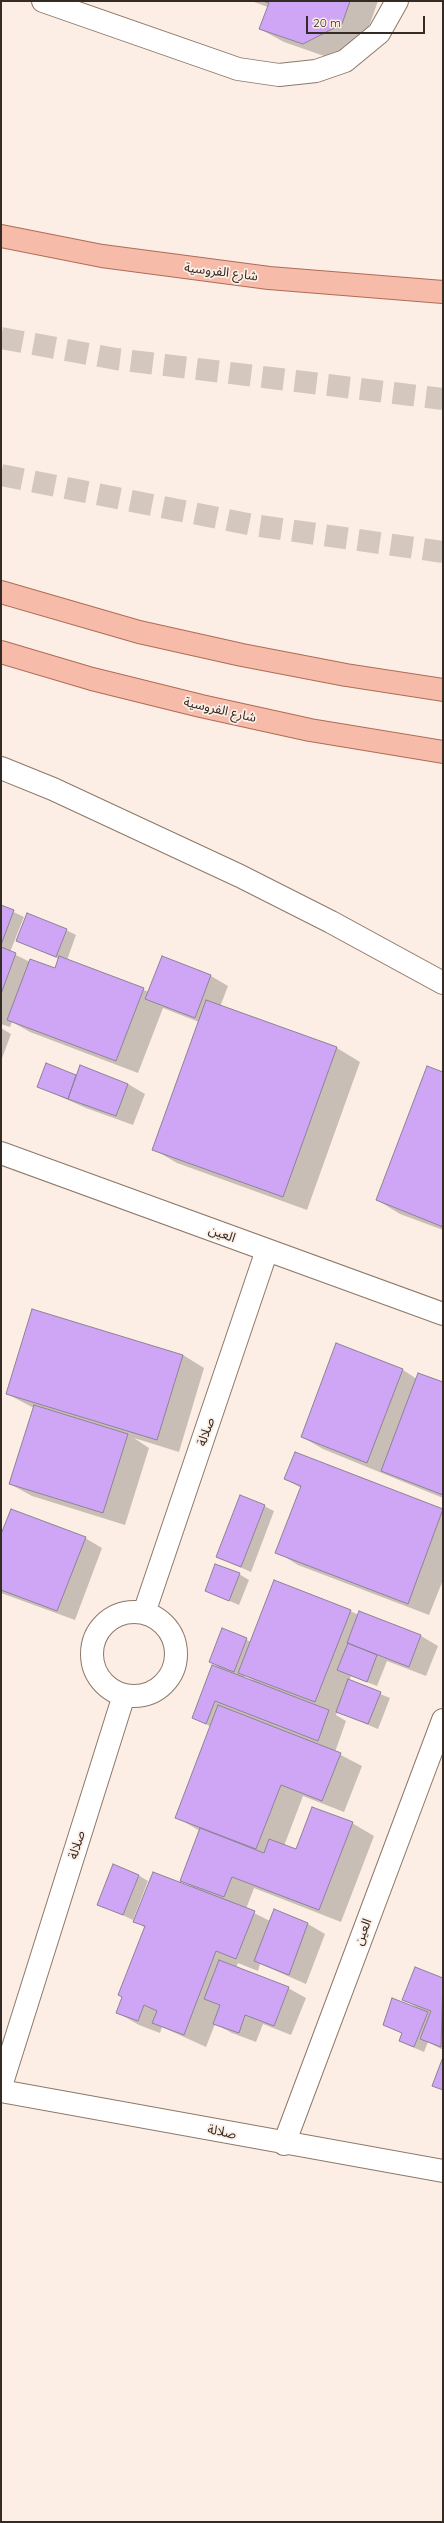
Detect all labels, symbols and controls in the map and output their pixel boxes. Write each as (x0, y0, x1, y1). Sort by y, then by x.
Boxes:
scale bar (308, 8, 427, 34)
text: 20 m (313, 15, 341, 30)
street label: شارع الفروسية (183, 260, 259, 284)
street label: شارع الفروسية (182, 694, 258, 726)
street label: العين (206, 1222, 238, 1246)
street label: صلالة (194, 1416, 218, 1448)
street label: صلالة (65, 1829, 89, 1861)
street label: العين (351, 1916, 375, 1948)
street label: صلالة (206, 2122, 238, 2142)

